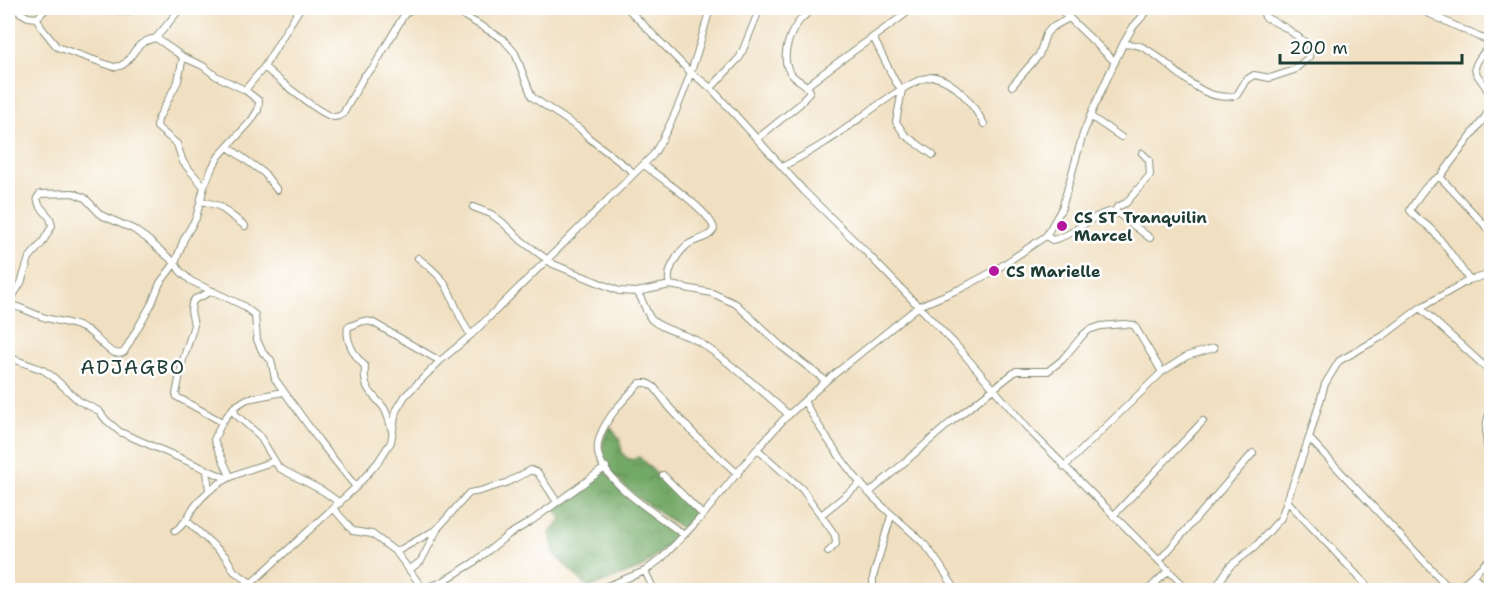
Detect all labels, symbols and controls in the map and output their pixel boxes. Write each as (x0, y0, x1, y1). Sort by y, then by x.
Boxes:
scale bar (1280, 27, 1462, 65)
text: 200 m (1289, 36, 1348, 60)
place label: CS ST Tranquilin Marcel (1074, 207, 1207, 246)
marker: CS ST Tranquilin Marcel (1055, 219, 1069, 233)
place label: CS Marielle (1006, 261, 1101, 282)
marker: CS Marielle (987, 264, 1001, 278)
district label: ADJAGBO (80, 354, 186, 380)

